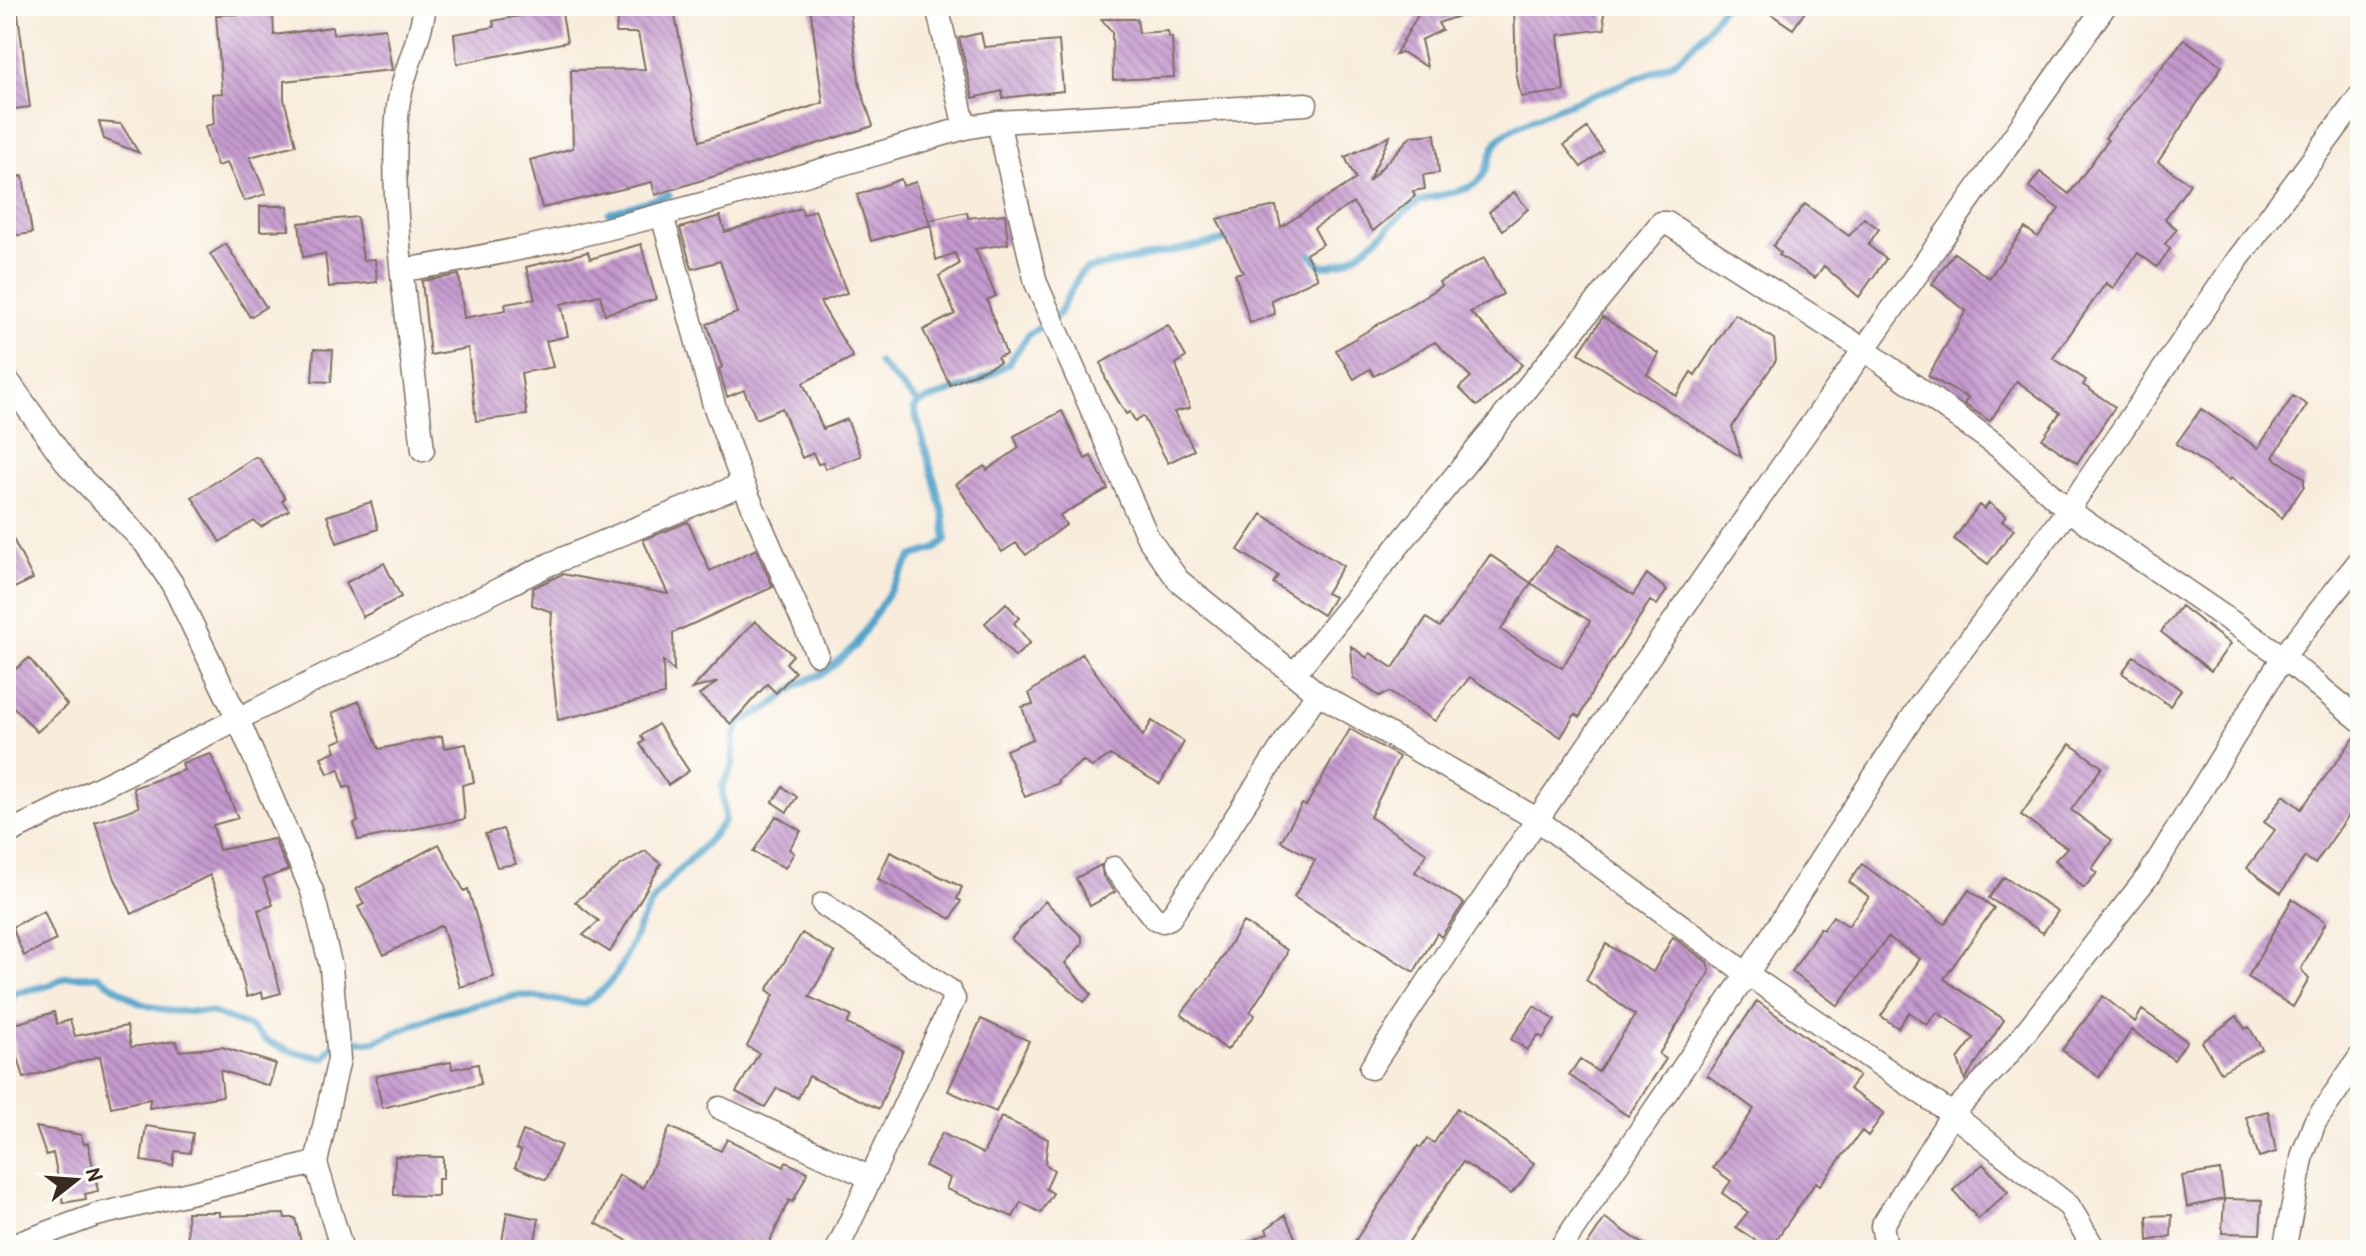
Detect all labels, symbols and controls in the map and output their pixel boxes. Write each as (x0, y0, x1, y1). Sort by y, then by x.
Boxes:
north arrow (36, 1140, 116, 1220)
text: N (79, 1164, 111, 1184)

